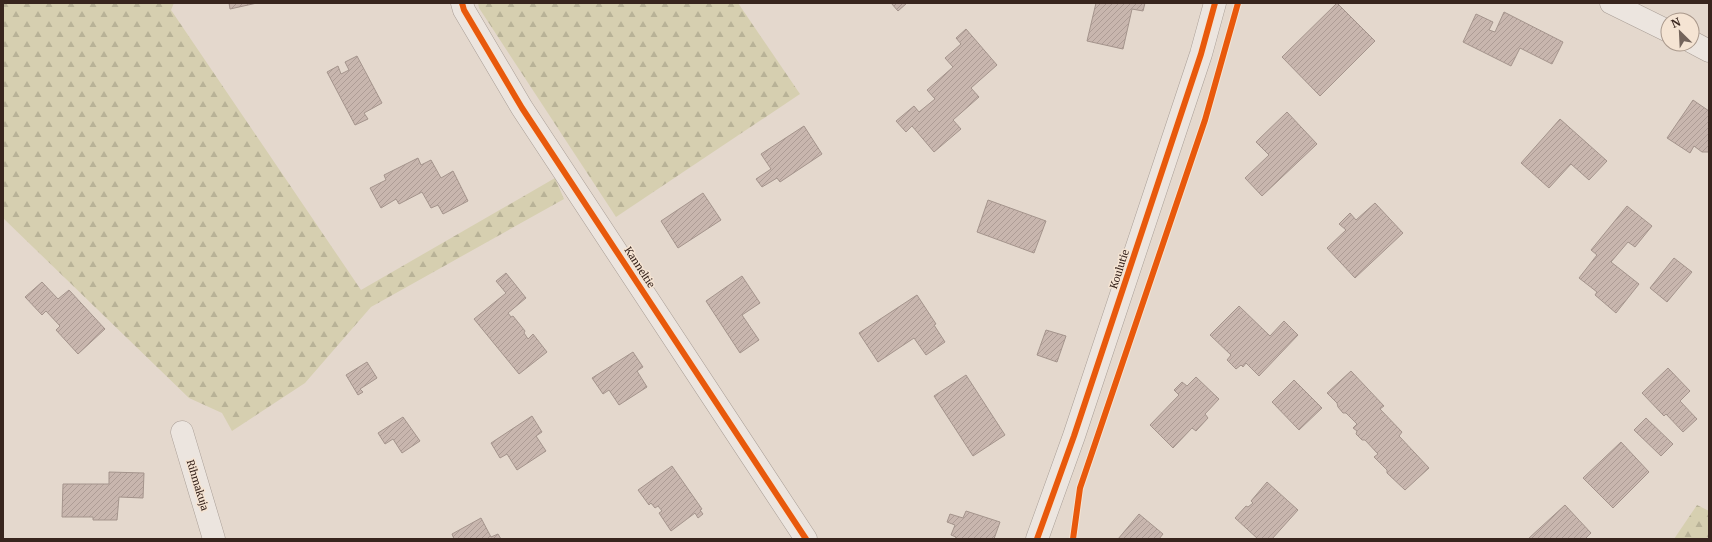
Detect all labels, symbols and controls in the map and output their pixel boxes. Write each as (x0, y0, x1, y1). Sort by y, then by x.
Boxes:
north arrow (1660, 12, 1700, 52)
text: N (1669, 15, 1683, 31)
street label: Kanneltie (622, 244, 658, 290)
street label: Koulutie (1107, 248, 1132, 290)
street label: Rihmakuja (184, 458, 212, 513)

